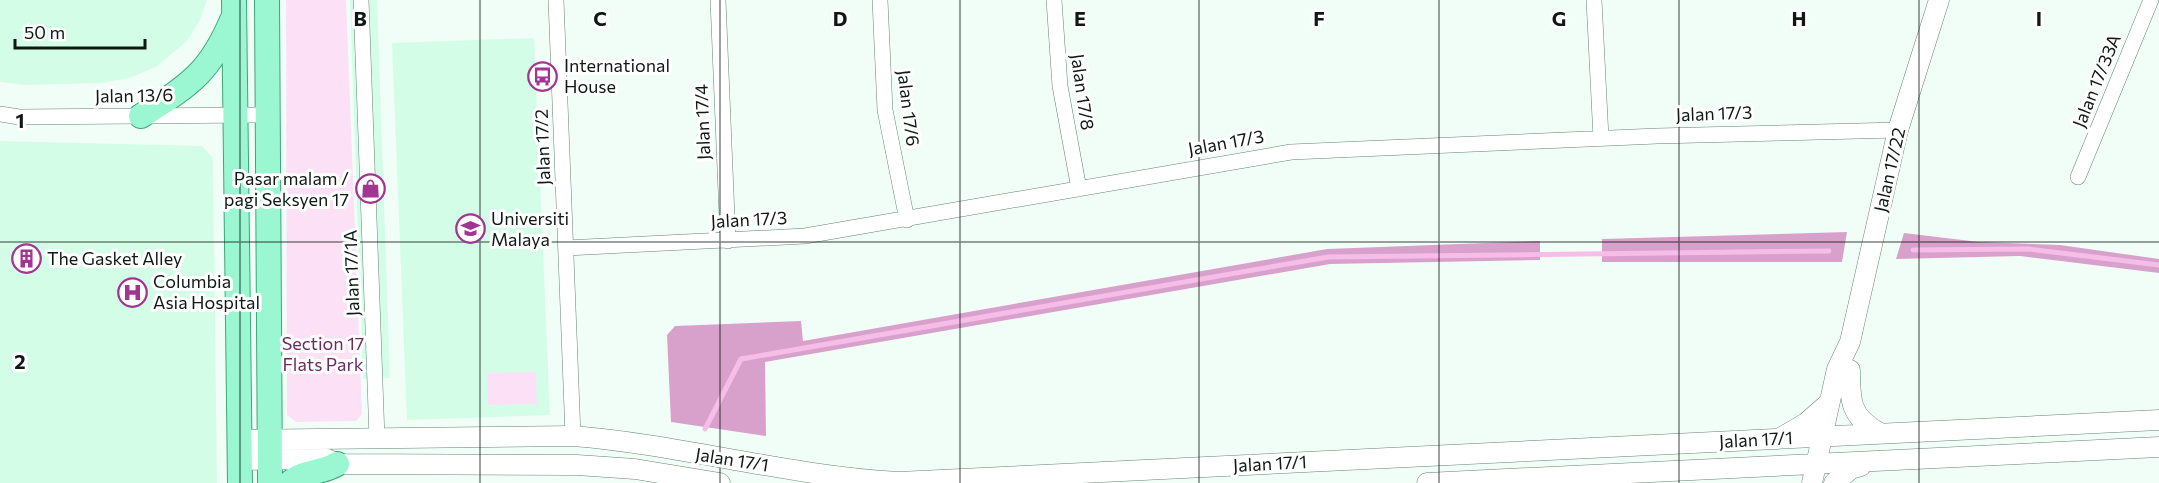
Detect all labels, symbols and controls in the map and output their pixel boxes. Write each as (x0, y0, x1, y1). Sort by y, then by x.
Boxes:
text: B (353, 6, 367, 30)
text: C (593, 6, 607, 30)
text: D (833, 6, 847, 30)
text: E (1074, 6, 1086, 30)
text: F (1313, 6, 1325, 30)
text: G (1552, 6, 1566, 30)
text: H (1792, 6, 1807, 30)
text: I (2036, 6, 2042, 30)
scale bar (15, 12, 146, 50)
text: 50 m (24, 21, 65, 43)
street label: Jalan 17/33A (2067, 31, 2125, 131)
street label: Jalan 17/8 (1067, 52, 1099, 131)
place label: International House (564, 54, 670, 97)
bus stop icon: International House (527, 60, 559, 92)
street label: Jalan 17/6 (893, 68, 925, 147)
street label: Jalan 13/6 (95, 83, 173, 107)
street label: Jalan 17/4 (690, 84, 714, 160)
street label: Jalan 17/3 (1675, 101, 1753, 125)
text: 1 (15, 108, 25, 132)
street label: Jalan 17/2 (530, 109, 554, 186)
street label: Jalan 17/3 (1186, 125, 1265, 159)
street label: Jalan 17/22 (1869, 125, 1909, 214)
place label: Pasar malam / pagi Seksyen 17 (224, 167, 349, 210)
shop icon: Pasar malam / pagi Seksyen 17 (354, 173, 386, 205)
street label: Jalan 17/3 (710, 206, 788, 232)
place label: Universiti Malaya (491, 207, 569, 250)
school or university icon: Universiti Malaya (454, 213, 486, 245)
street label: Jalan 17/1A (338, 229, 364, 317)
building icon: The Gasket Alley (10, 243, 42, 275)
place label: The Gasket Alley (47, 247, 182, 269)
place label: Columbia Asia Hospital (153, 270, 260, 313)
hospital icon: Columbia Asia Hospital (116, 276, 148, 308)
park label: Section 17 Flats Park (282, 332, 364, 375)
text: 2 (14, 349, 26, 373)
street label: Jalan 17/1 (1718, 426, 1793, 452)
street label: Jalan 17/1 (694, 442, 770, 476)
street label: Jalan 17/1 (1232, 450, 1307, 476)

